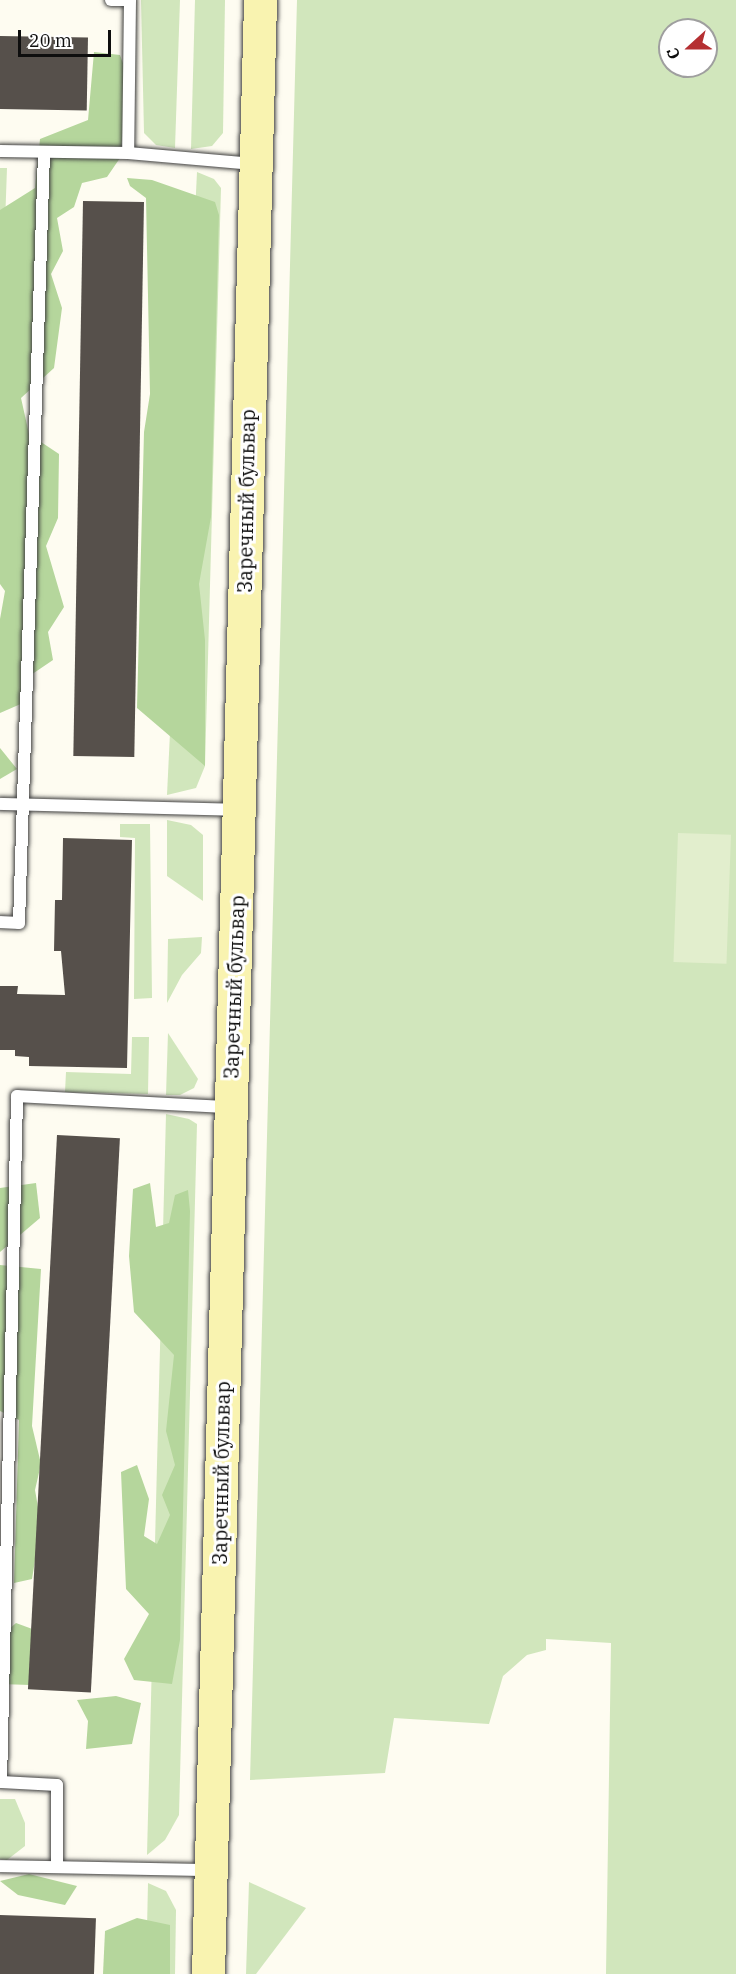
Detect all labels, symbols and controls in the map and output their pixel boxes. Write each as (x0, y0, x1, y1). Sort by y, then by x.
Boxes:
scale bar (21, 18, 114, 56)
north arrow (658, 18, 718, 78)
text: 20 m (29, 29, 72, 52)
text: С (662, 45, 684, 62)
street label: Заречный бульвар (232, 409, 260, 593)
street label: Заречный бульвар (219, 895, 249, 1079)
street label: Заречный бульвар (207, 1381, 235, 1565)

